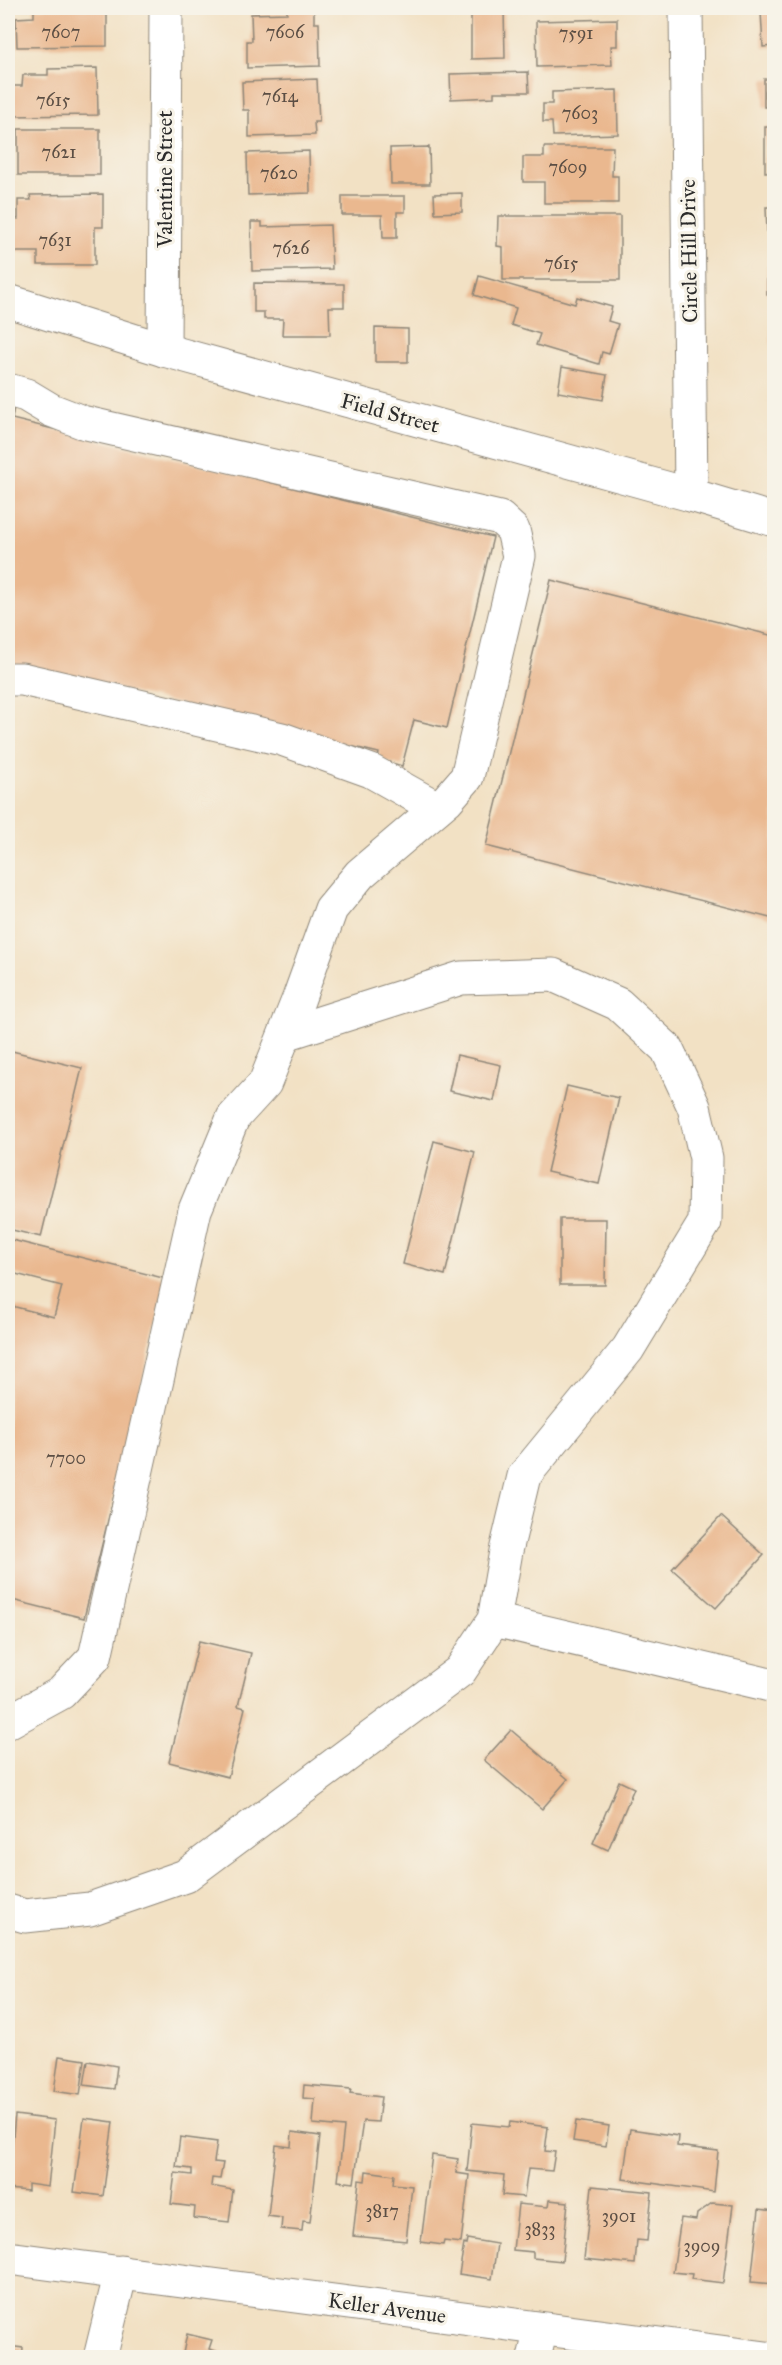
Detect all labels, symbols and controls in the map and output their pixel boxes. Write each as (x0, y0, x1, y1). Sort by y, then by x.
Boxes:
house number: 7607 (42, 21, 80, 43)
house number: 7606 (266, 21, 305, 43)
house number: 7591 (559, 22, 593, 44)
house number: 7614 (262, 85, 299, 107)
house number: 7615 (36, 89, 71, 111)
house number: 7603 (562, 102, 598, 124)
street label: Valentine Street (152, 110, 178, 249)
house number: 7621 (42, 141, 76, 163)
house number: 7609 (549, 156, 587, 178)
house number: 7620 (260, 162, 298, 184)
street label: Circle Hill Drive (675, 179, 703, 323)
house number: 7631 (38, 229, 72, 251)
house number: 7626 (273, 237, 310, 259)
house number: 7615 (544, 252, 579, 274)
street label: Field Street (338, 387, 443, 439)
house number: 7700 (46, 1447, 86, 1469)
house number: 3817 (365, 2200, 399, 2222)
house number: 3901 (602, 2205, 636, 2227)
house number: 3833 (524, 2218, 556, 2240)
house number: 3909 (683, 2235, 721, 2257)
street label: Keller Avenue (326, 2287, 448, 2329)

